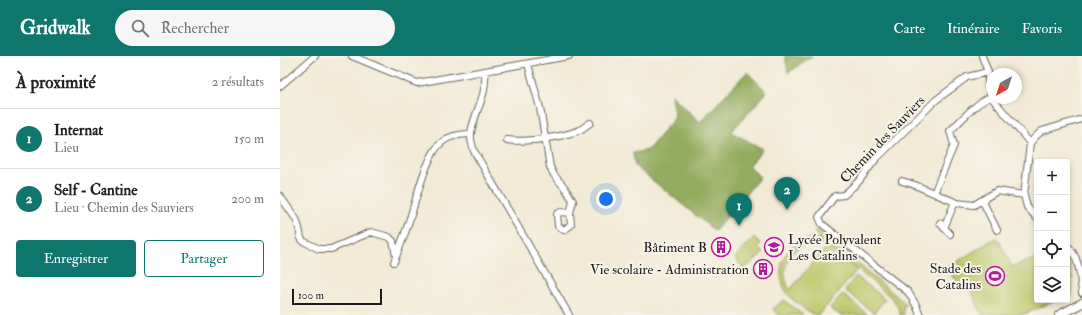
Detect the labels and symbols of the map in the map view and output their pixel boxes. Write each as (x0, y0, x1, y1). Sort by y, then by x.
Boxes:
north arrow (986, 68, 1022, 104)
street label: Chemin des Sauviers (836, 92, 929, 187)
pin: 2 (774, 177, 800, 210)
your location (596, 189, 616, 209)
pin: 1 (726, 193, 752, 226)
place label: Lycée Polyvalent Les Catalins (788, 231, 882, 264)
building icon: Bâtiment B (710, 236, 732, 258)
school or university icon: Lycée Polyvalent Les Catalins (763, 236, 785, 258)
place label: Bâtiment B (643, 239, 707, 256)
building icon: Vie scolaire - Administration (752, 258, 774, 280)
place label: Stade des Catalins (930, 260, 981, 293)
place label: Vie scolaire - Administration (590, 261, 749, 278)
sports icon: Stade des Catalins (984, 265, 1006, 287)
scale bar (292, 287, 382, 306)

